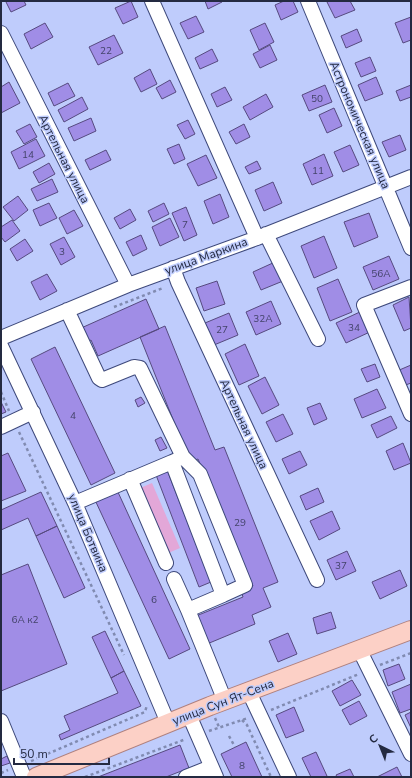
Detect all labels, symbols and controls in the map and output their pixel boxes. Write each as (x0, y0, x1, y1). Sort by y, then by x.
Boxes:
house number: 22 (100, 44, 112, 58)
street label: Астрономическая улица (326, 59, 394, 191)
house number: 50 (311, 92, 323, 106)
street label: Артельная улица (35, 112, 93, 206)
house number: 14 (22, 148, 34, 162)
house number: 11 (312, 164, 324, 178)
house number: 7 (182, 218, 188, 232)
street label: улица Маркина (162, 234, 250, 278)
house number: 3 (59, 245, 65, 259)
house number: 56А (371, 267, 391, 281)
house number: 32А (253, 312, 273, 326)
house number: 34 (348, 321, 360, 335)
house number: 27 (216, 323, 228, 337)
street label: Артельная улица (216, 376, 272, 472)
house number: 4 (70, 409, 76, 423)
street label: улица Ботвина (64, 491, 112, 575)
house number: 29 (234, 516, 246, 530)
house number: 37 (335, 559, 347, 573)
house number: 6 (151, 593, 157, 607)
house number: 6А к2 (11, 613, 39, 627)
street label: улица Сун Ят-Сена (170, 675, 276, 729)
north arrow (360, 726, 400, 766)
text: С (366, 731, 382, 747)
scale bar (14, 740, 109, 766)
text: 50 m (20, 746, 48, 762)
house number: 8 (239, 759, 245, 773)

